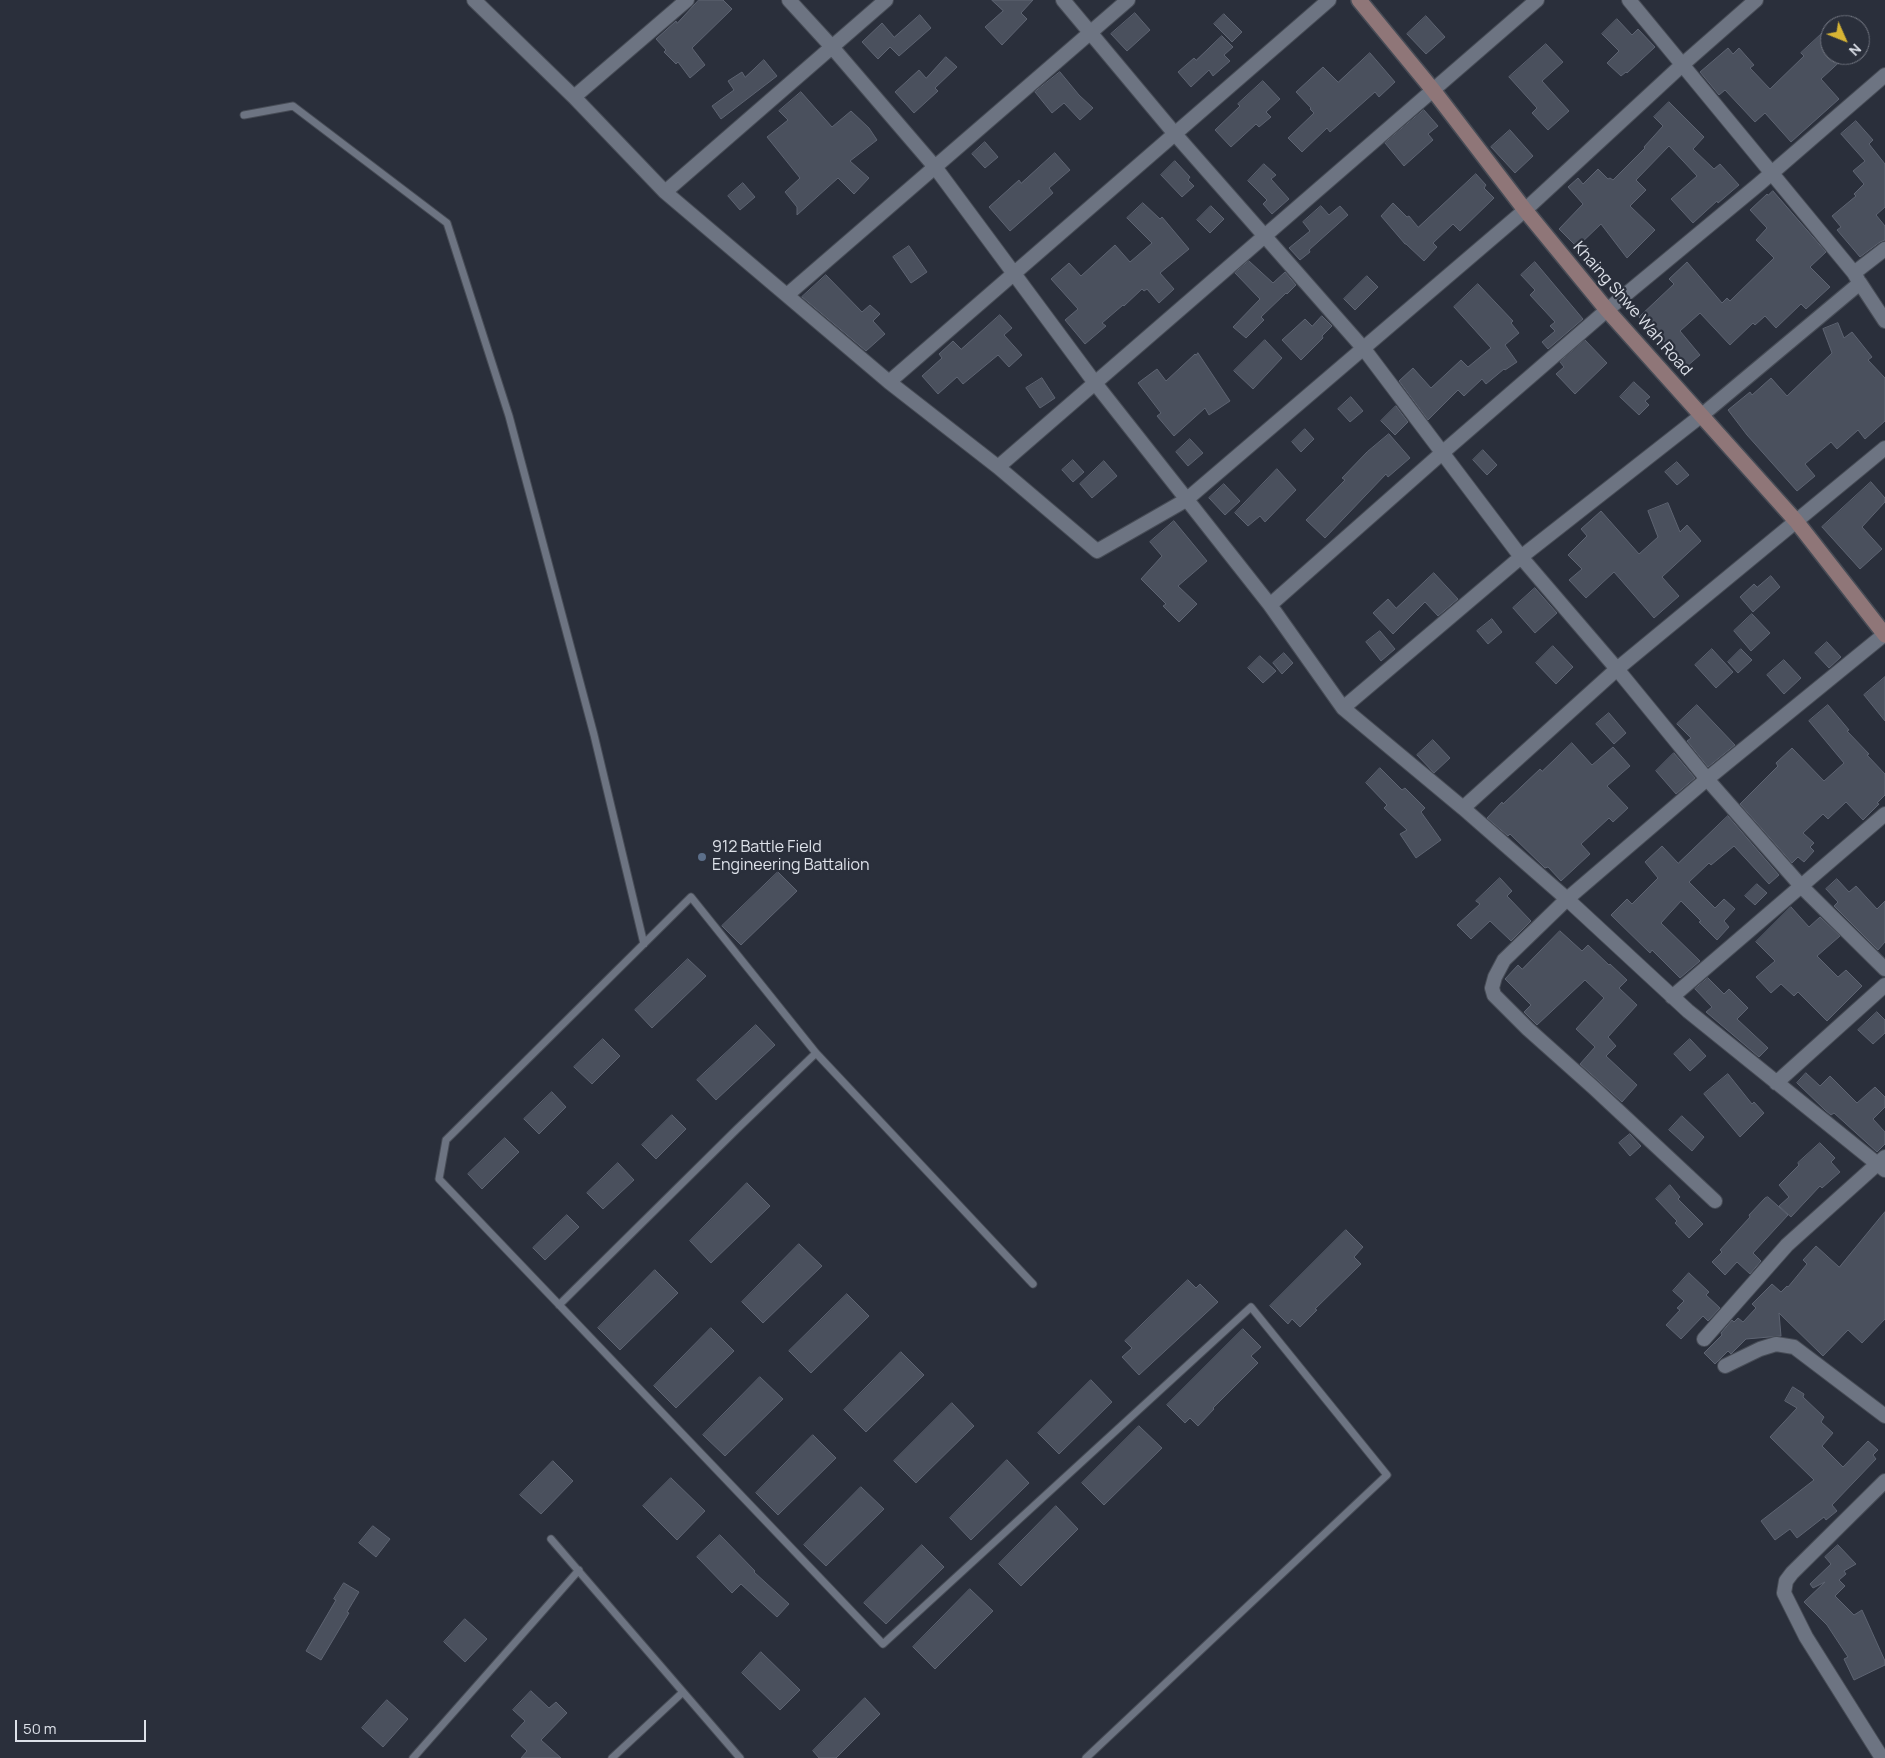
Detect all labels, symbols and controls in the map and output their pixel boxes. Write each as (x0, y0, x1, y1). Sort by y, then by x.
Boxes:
north arrow (1820, 15, 1870, 65)
text: N (1845, 40, 1866, 60)
street label: Khaing Shwe Wah Road (1569, 238, 1695, 380)
place label: 912 Battle Field Engineering Battalion (712, 838, 870, 876)
marker: 912 Battle Field Engineering Battalion (696, 851, 708, 863)
scale bar (18, 1710, 149, 1742)
text: 50 m (23, 1718, 57, 1739)

